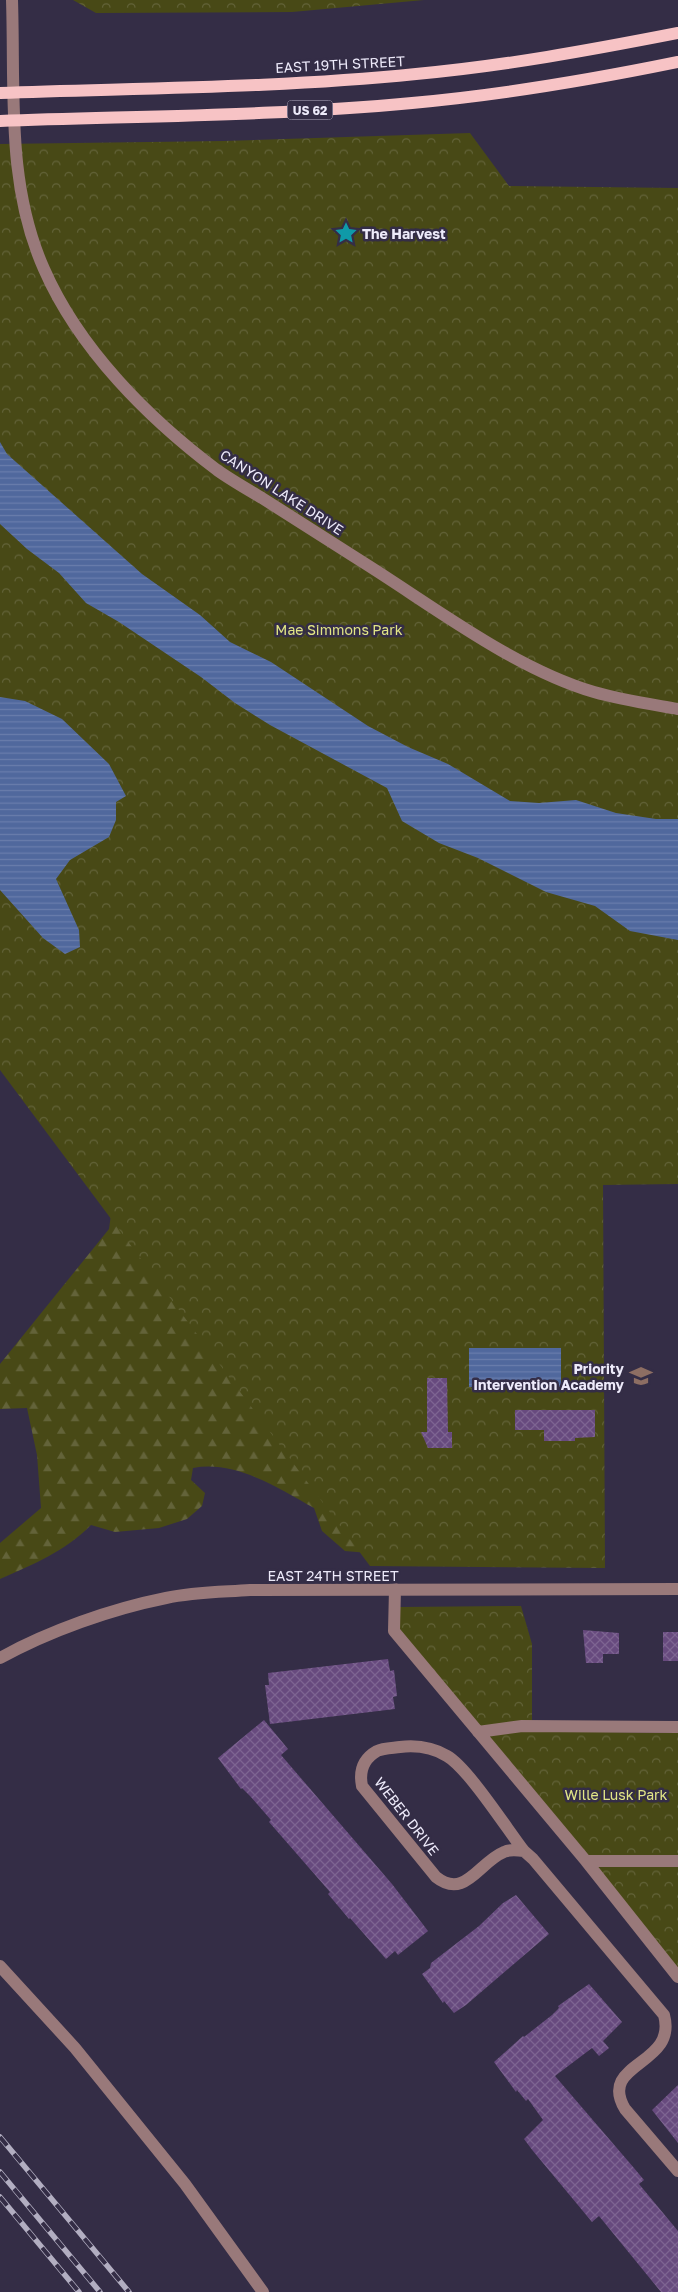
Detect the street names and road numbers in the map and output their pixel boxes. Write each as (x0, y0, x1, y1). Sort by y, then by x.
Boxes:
street label: EAST 19TH STREET (275, 52, 406, 76)
road number: US 62 (288, 100, 332, 120)
street label: CANYON LAKE DRIVE (217, 446, 347, 538)
street label: EAST 24TH STREET (267, 1567, 399, 1584)
street label: WEBER DRIVE (371, 1774, 443, 1858)

